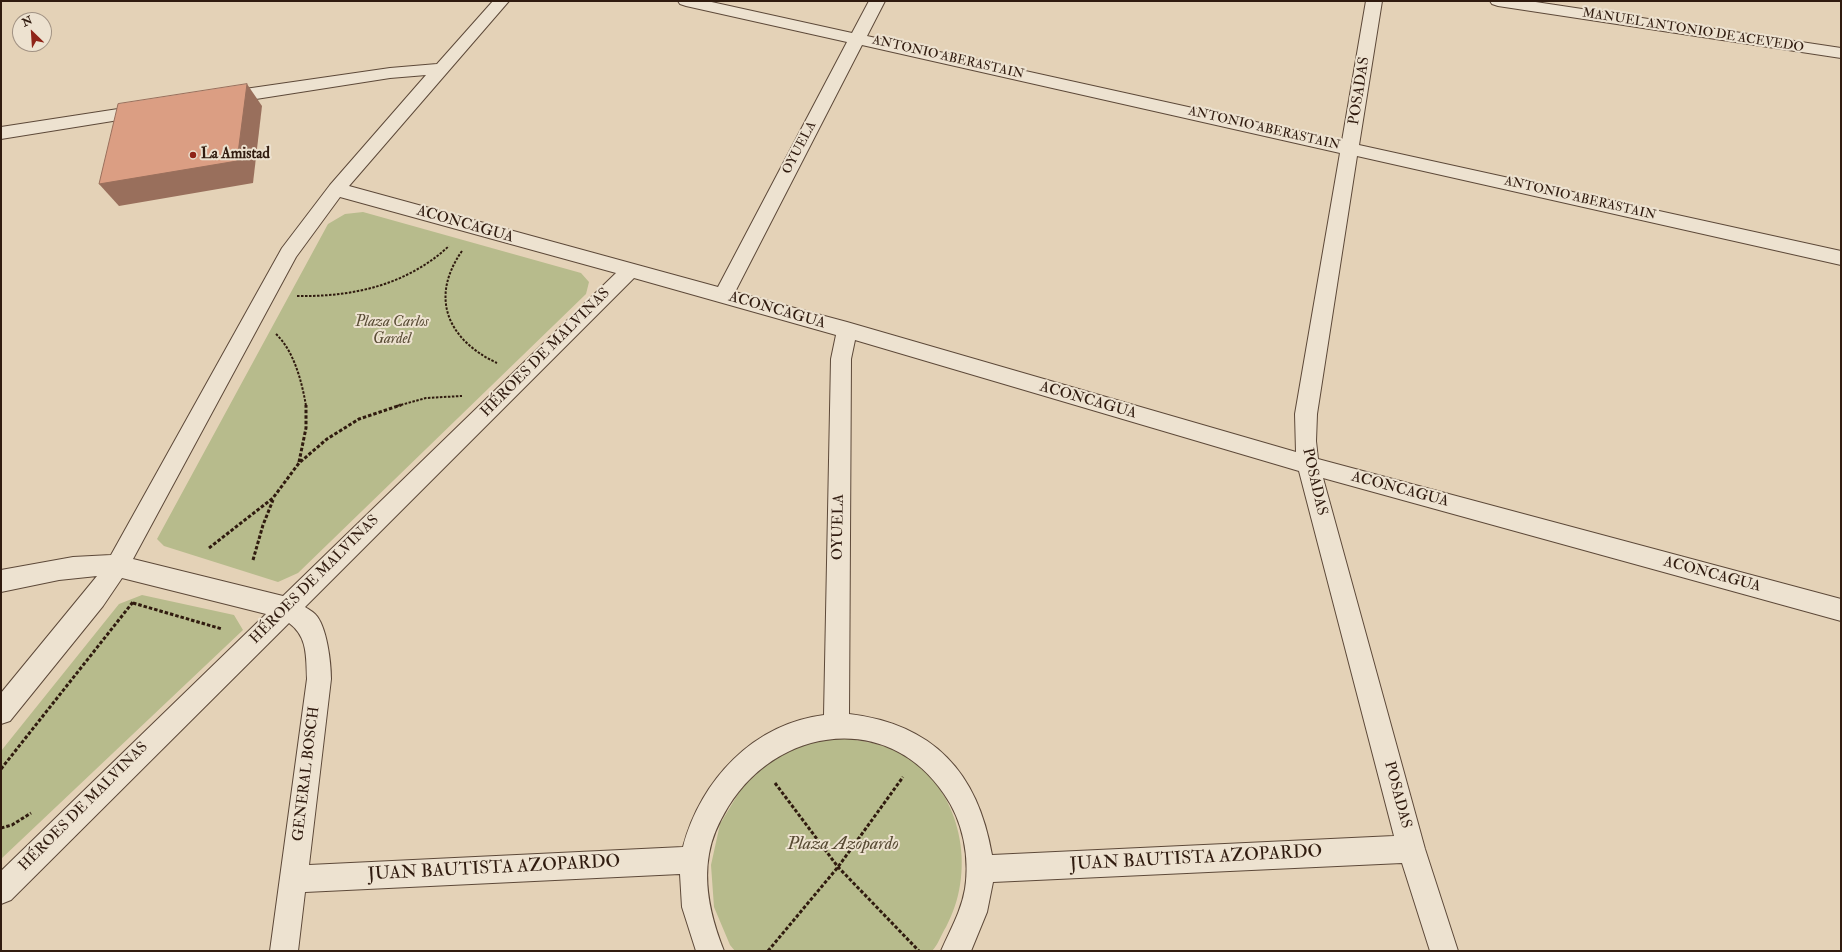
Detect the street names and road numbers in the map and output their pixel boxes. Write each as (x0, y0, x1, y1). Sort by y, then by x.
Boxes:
street label: MANUEL ANTONIO DE ACEVEDO (1581, 6, 1805, 56)
street label: ANTONIO ABERASTAIN (871, 33, 1025, 83)
street label: POSADAS (1346, 56, 1374, 126)
street label: ANTONIO ABERASTAIN (1187, 104, 1341, 154)
street label: OYUELA (780, 119, 820, 177)
street label: ANTONIO ABERASTAIN (1503, 174, 1657, 224)
street label: ACONCAGUA (414, 203, 516, 247)
street label: HÉROES DE MALVINAS (478, 285, 614, 421)
street label: ACONCAGUA (726, 289, 828, 333)
street label: ACONCAGUA (1037, 379, 1139, 423)
street label: POSADAS (1298, 446, 1330, 518)
street label: ACONCAGUA (1349, 468, 1451, 512)
street label: OYUELA (829, 494, 849, 560)
street label: HÉROES DE MALVINAS (247, 512, 383, 648)
street label: ACONCAGUA (1661, 553, 1763, 597)
street label: GENERAL BOSCH (290, 706, 324, 842)
street label: HÉROES DE MALVINAS (16, 739, 152, 875)
street label: POSADAS (1379, 759, 1415, 831)
street label: JUAN BAUTISTA AZOPARDO (1069, 842, 1323, 876)
street label: JUAN BAUTISTA AZOPARDO (367, 852, 621, 886)

